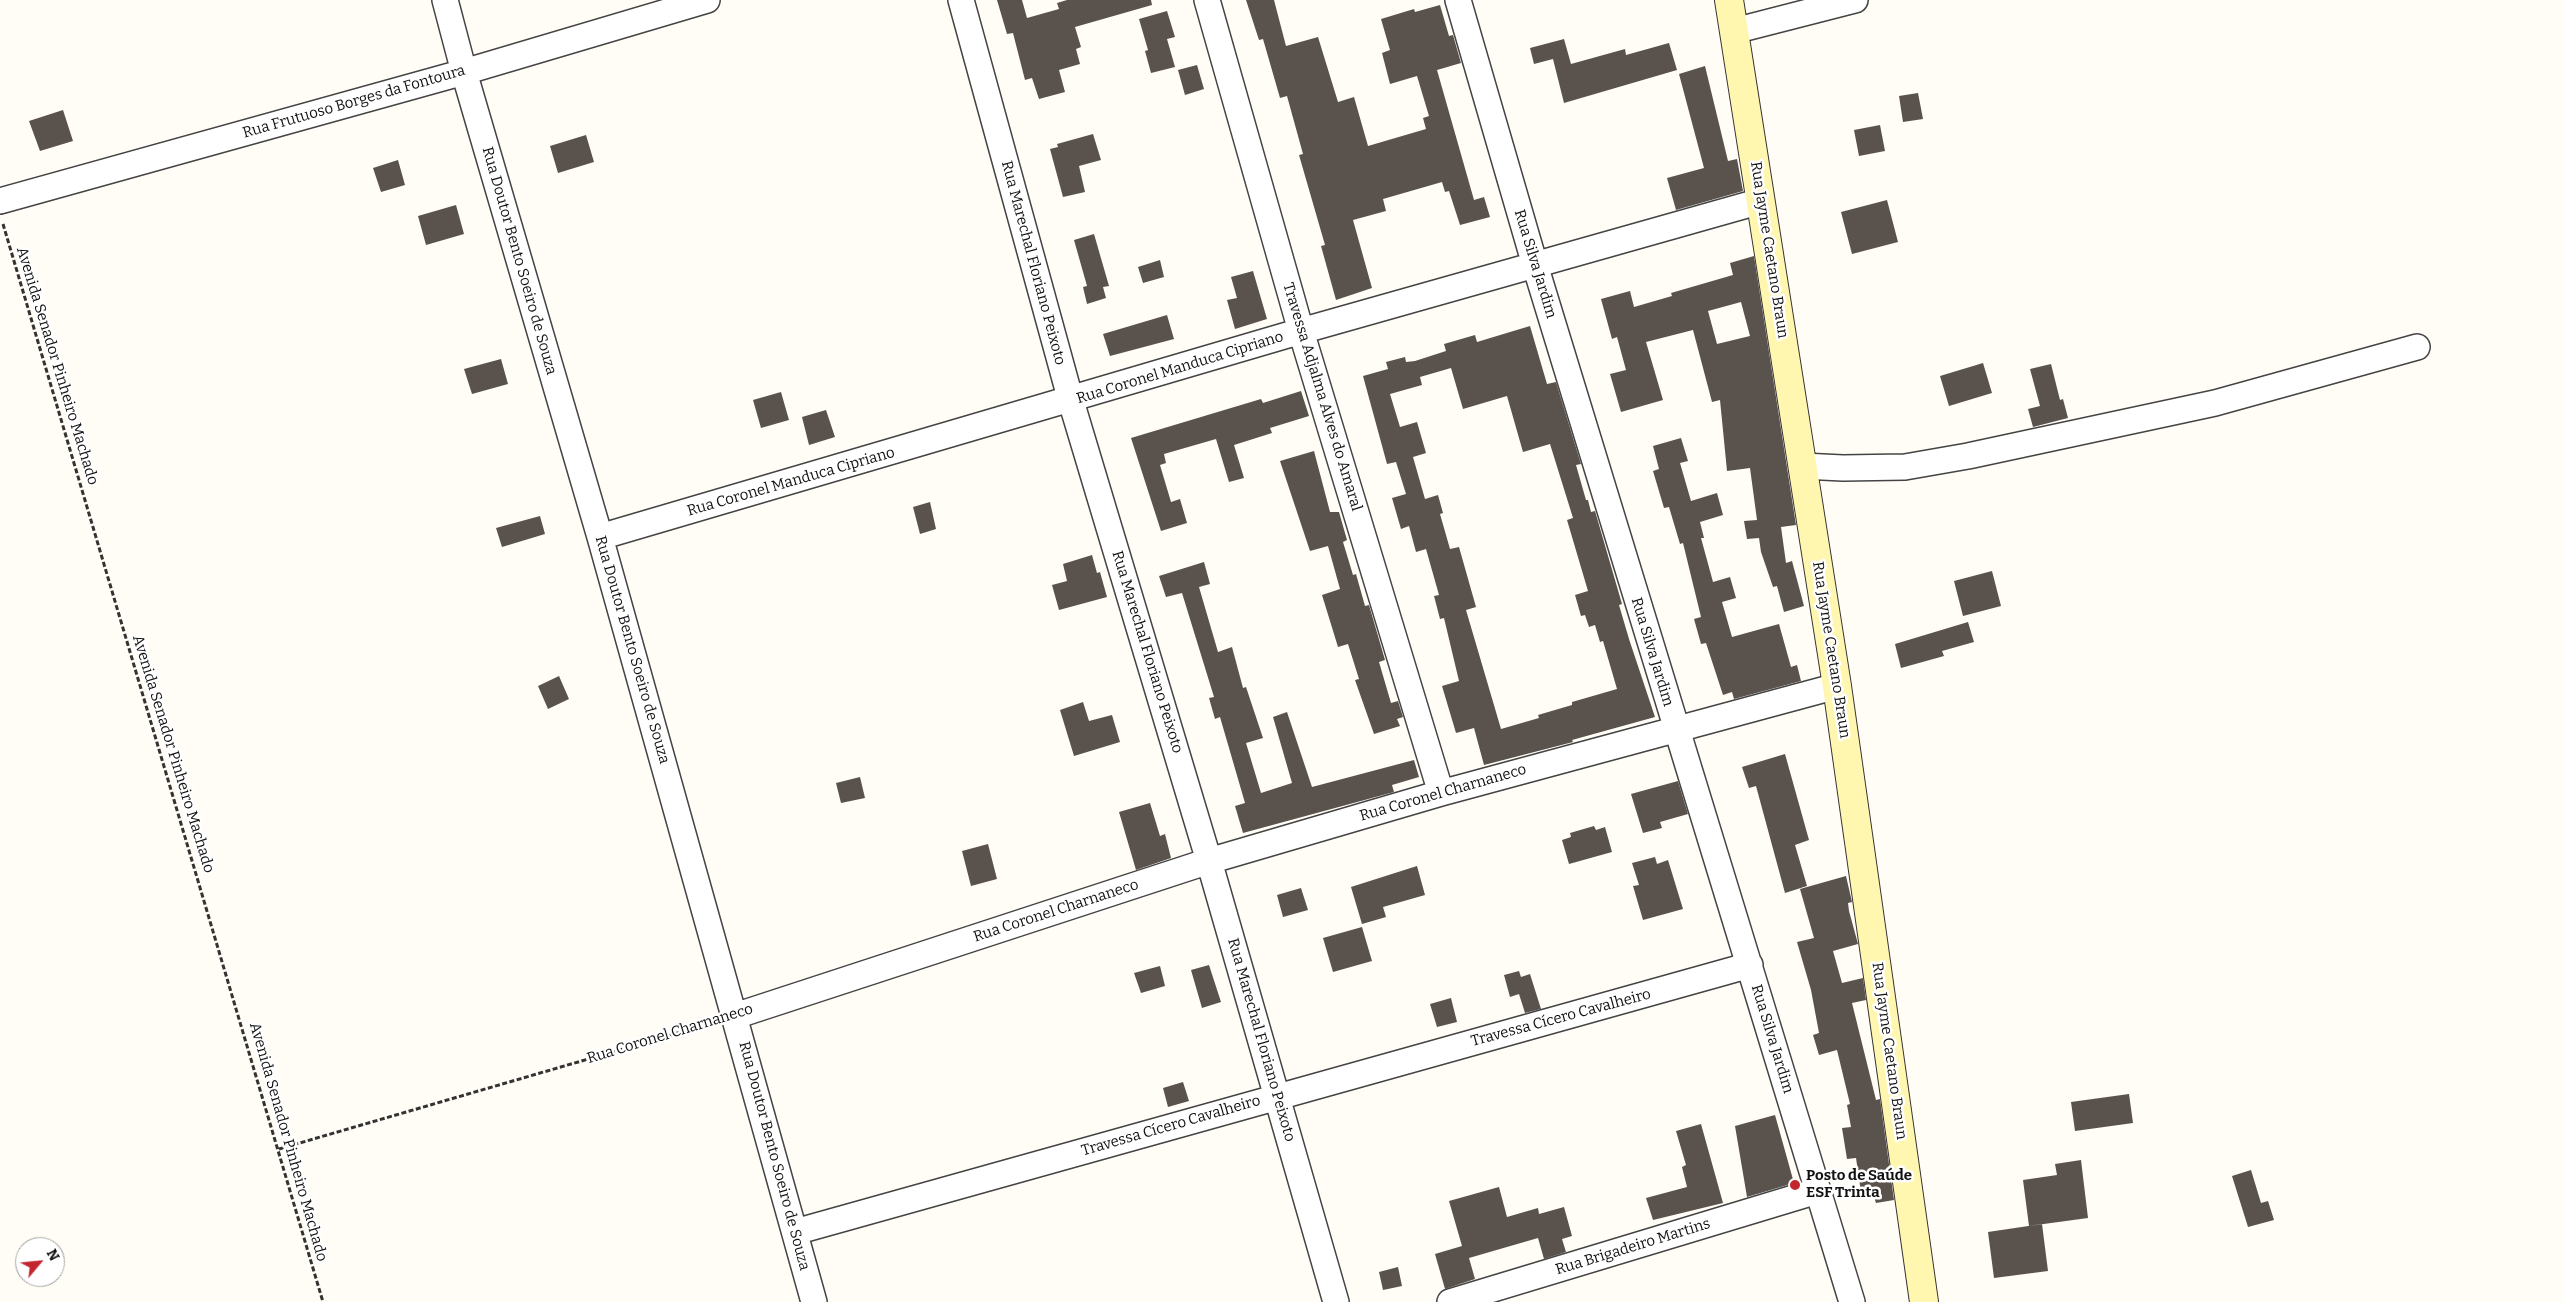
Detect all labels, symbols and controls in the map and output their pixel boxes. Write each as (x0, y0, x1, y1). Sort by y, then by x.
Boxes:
street label: Rua Frutuoso Borges da Fontoura (241, 62, 467, 142)
street label: Rua Doutor Bento Soeiro de Souza (478, 145, 560, 377)
street label: Rua Marechal Floriano Peixoto (997, 159, 1069, 367)
street label: Rua Jayme Caetano Braun (1746, 160, 1792, 340)
street label: Rua Silva Jardim (1510, 207, 1560, 321)
street label: Avenida Senador Pinheiro Machado (12, 245, 102, 487)
street label: Travessa Adjalma Alves do Amaral (1279, 281, 1365, 513)
street label: Rua Coronel Manduca Cipriano (1074, 328, 1286, 408)
street label: Rua Coronel Manduca Cipriano (685, 444, 897, 520)
street label: Rua Doutor Bento Soeiro de Souza (591, 534, 673, 766)
street label: Rua Marechal Floriano Peixoto (1108, 549, 1186, 755)
street label: Rua Jayme Caetano Braun (1808, 560, 1854, 740)
street label: Rua Silva Jardim (1627, 595, 1677, 709)
street label: Avenida Senador Pinheiro Machado (128, 633, 218, 875)
street label: Rua Coronel Charnaneco (1358, 761, 1528, 825)
street label: Rua Coronel Charnaneco (971, 876, 1141, 946)
street label: Rua Marechal Floriano Peixoto (1223, 936, 1299, 1144)
street label: Rua Jayme Caetano Braun (1868, 961, 1910, 1141)
street label: Rua Silva Jardim (1747, 982, 1797, 1096)
street label: Travessa Cícero Cavalheiro (1469, 985, 1653, 1051)
street label: Rua Coronel Charnaneco (585, 1000, 755, 1068)
street label: Avenida Senador Pinheiro Machado (245, 1020, 331, 1264)
street label: Rua Doutor Bento Soeiro de Souza (735, 1040, 813, 1272)
street label: Travessa Cícero Cavalheiro (1079, 1092, 1263, 1160)
place label: Posto de Saúde ESF Trinta (1806, 1167, 1912, 1202)
marker: Posto de Saúde ESF Trinta (1788, 1178, 1802, 1192)
street label: Rua Brigadeiro Martins (1553, 1215, 1713, 1279)
north arrow (15, 1237, 65, 1287)
text: N (43, 1246, 63, 1264)

